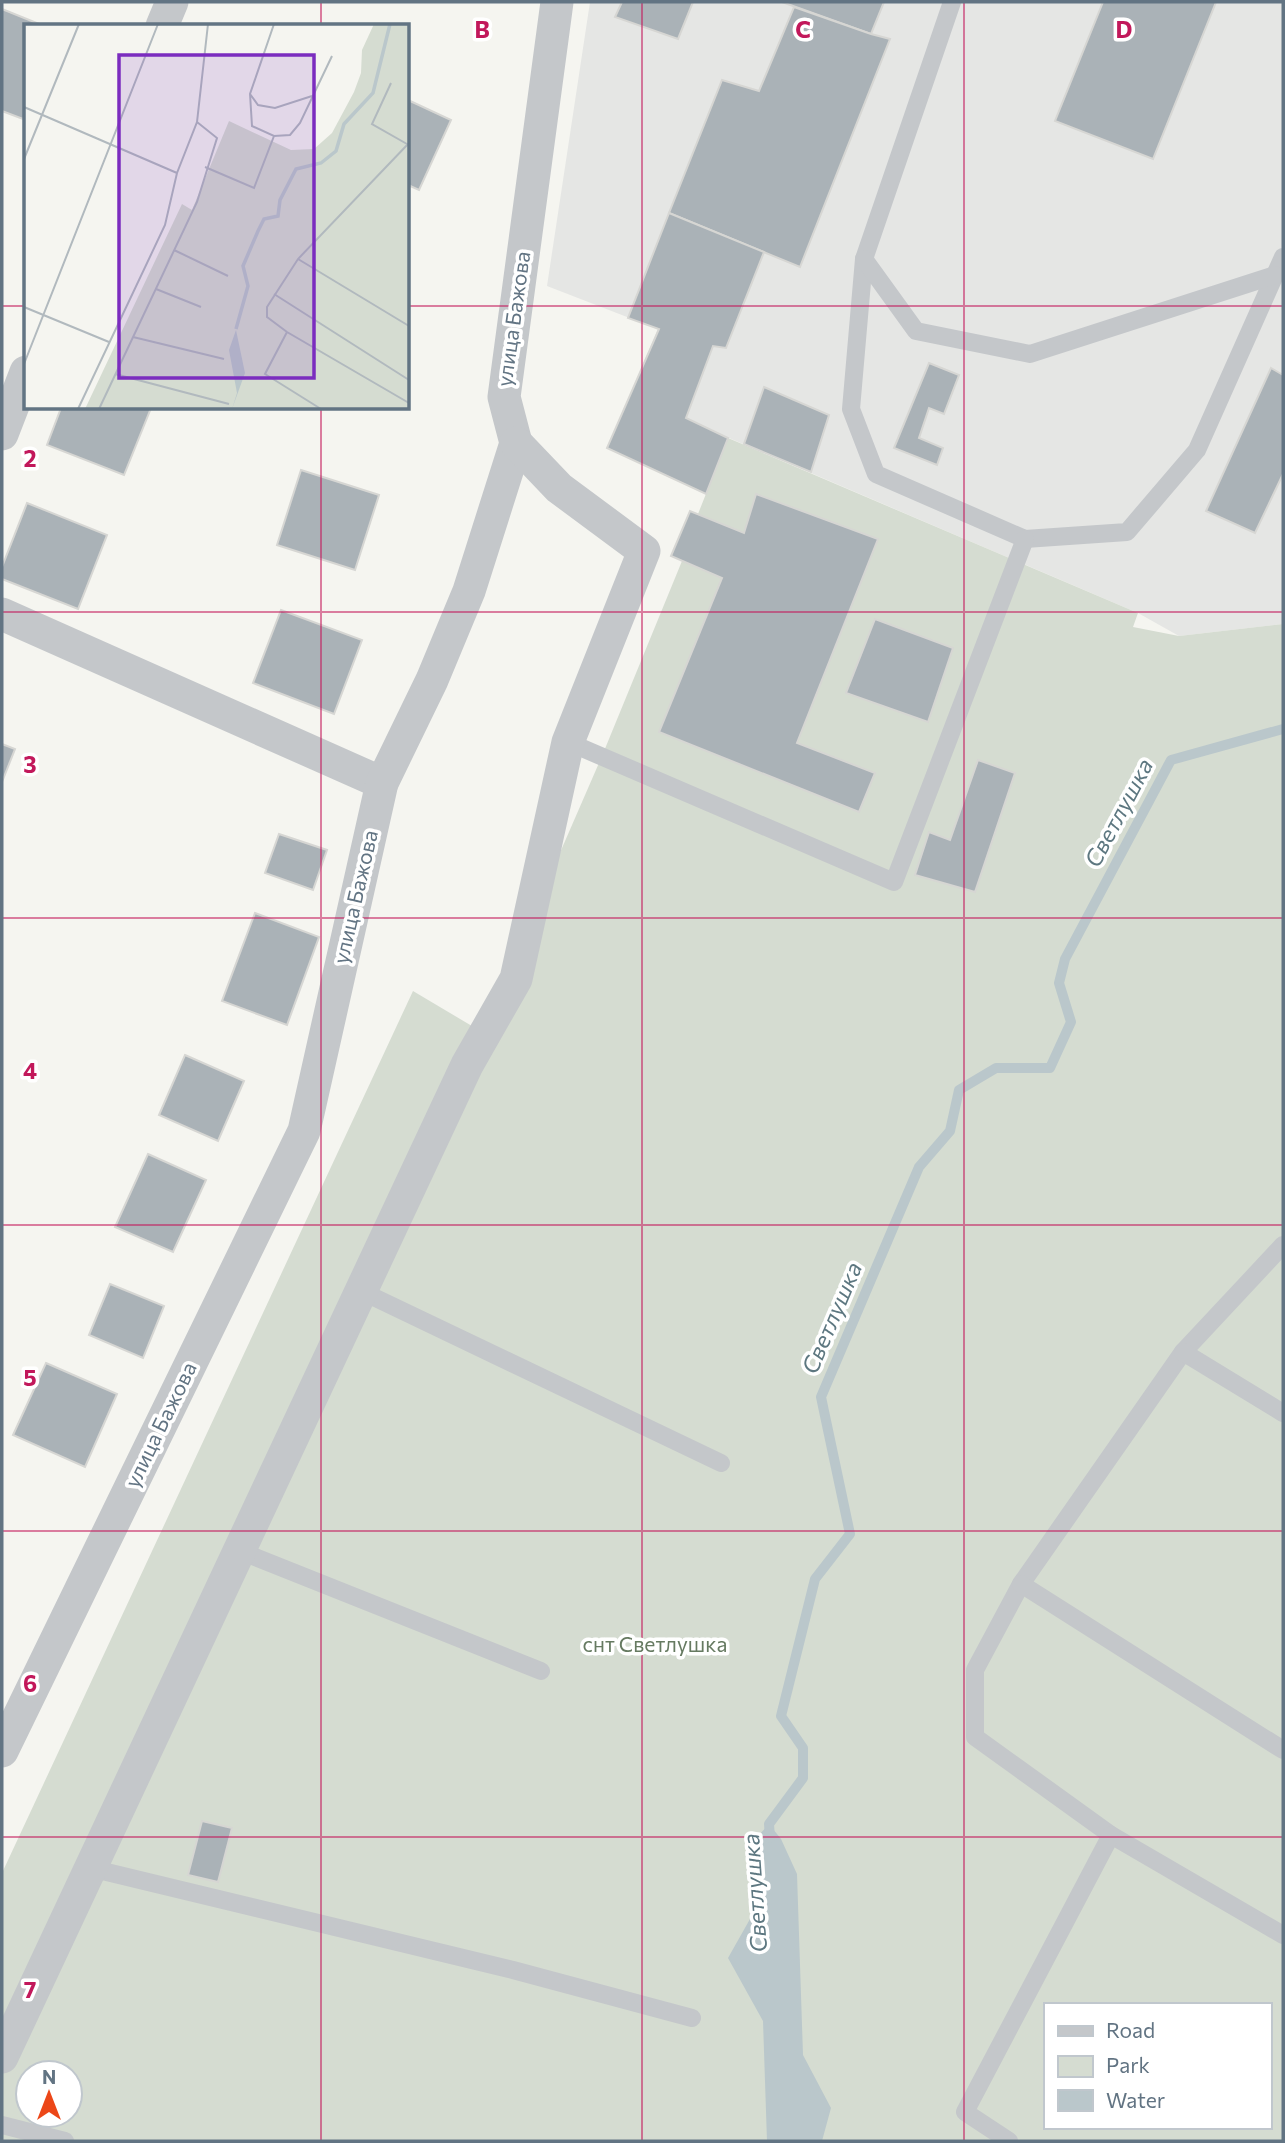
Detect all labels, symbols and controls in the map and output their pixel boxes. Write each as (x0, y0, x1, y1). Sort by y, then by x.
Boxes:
text: B (474, 15, 490, 43)
text: C (795, 15, 811, 43)
text: D (1116, 15, 1133, 43)
inset map (24, 24, 410, 410)
street label: улица Бажова (491, 250, 534, 388)
text: 2 (23, 444, 37, 472)
text: 3 (23, 750, 37, 778)
water label: Светлушка (1078, 753, 1158, 872)
street label: улица Бажова (327, 827, 382, 966)
text: 4 (23, 1056, 37, 1084)
water label: Светлушка (795, 1257, 867, 1378)
street label: улица Бажова (119, 1358, 201, 1491)
text: 5 (23, 1363, 37, 1391)
park label: снт Светлушка (583, 1631, 727, 1656)
text: 6 (23, 1669, 37, 1697)
water label: Светлушка (736, 1833, 772, 1953)
text: 7 (24, 1975, 36, 2003)
legend (1044, 2003, 1271, 2129)
text: Road (1106, 2017, 1155, 2042)
text: Park (1106, 2052, 1150, 2077)
north arrow (14, 2059, 84, 2129)
text: N (42, 2065, 56, 2088)
text: Water (1106, 2087, 1165, 2112)

